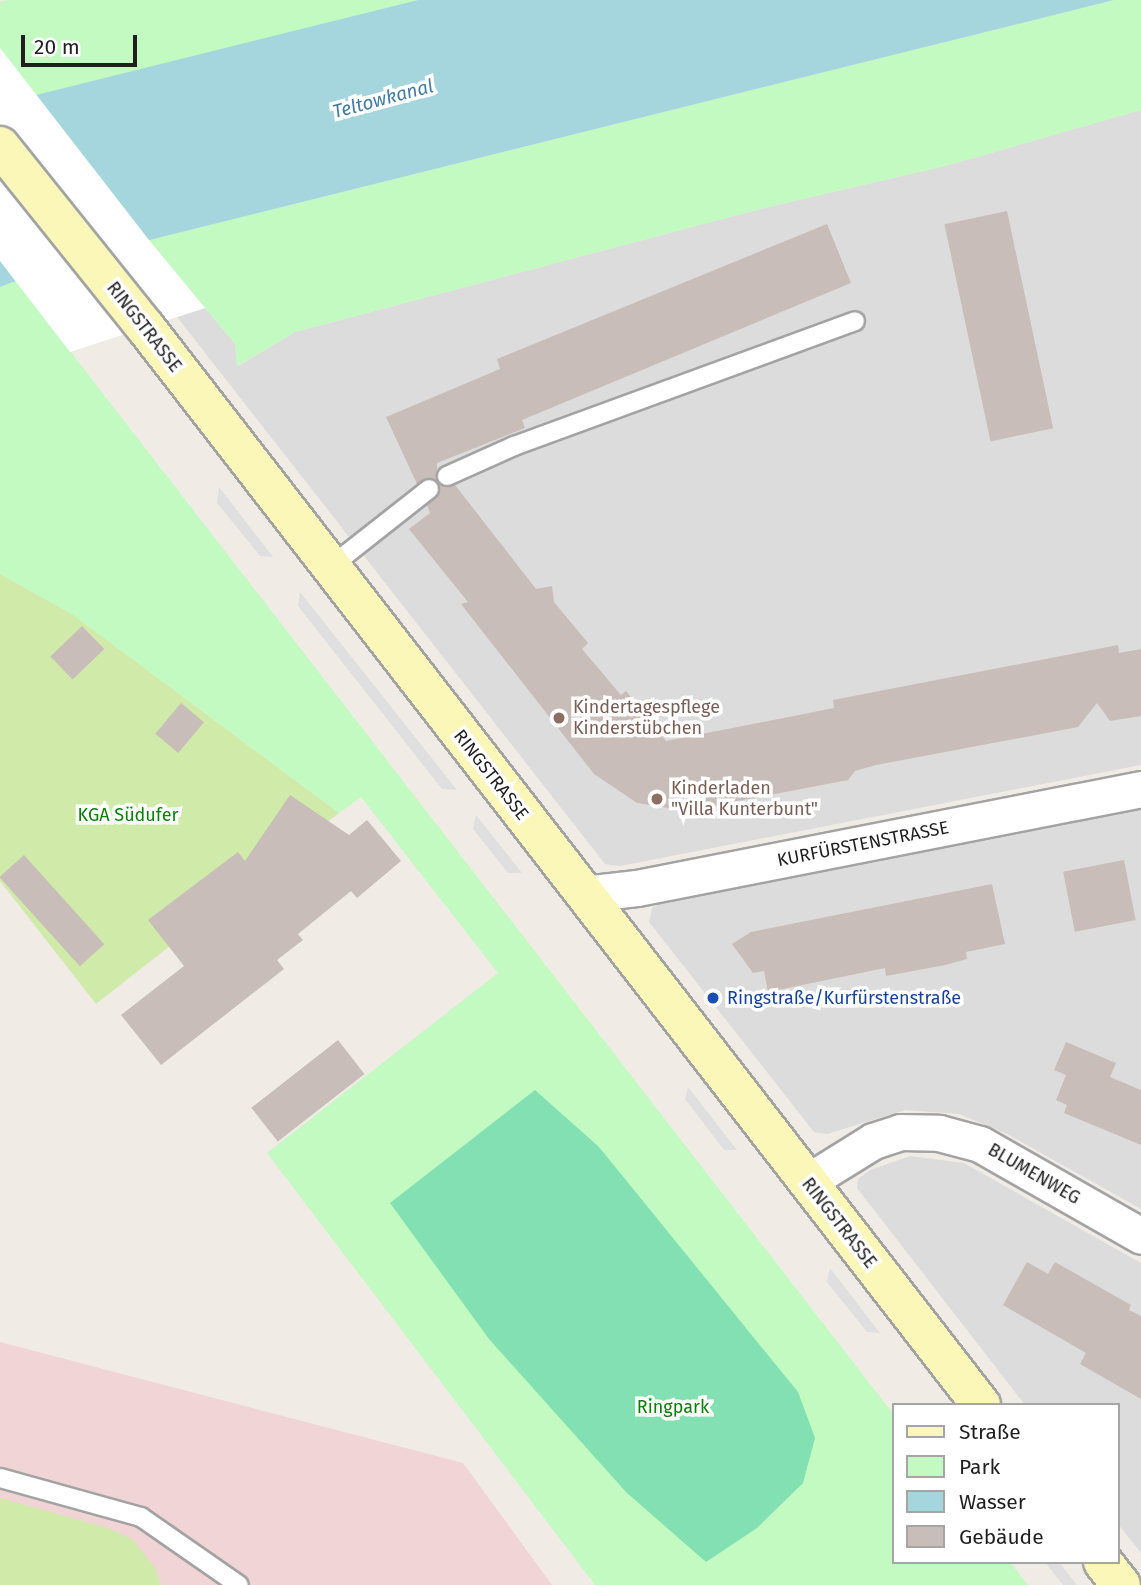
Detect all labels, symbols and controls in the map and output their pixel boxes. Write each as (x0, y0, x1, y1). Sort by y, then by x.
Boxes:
scale bar (24, 21, 140, 65)
text: 20 m (34, 34, 80, 60)
water label: Teltowkanal (330, 75, 436, 123)
street label: RINGSTRASSE (102, 277, 186, 377)
place label: Kindertagespflege Kinderstübchen (573, 697, 720, 740)
marker: Kindertagespflege Kinderstübchen (551, 710, 567, 726)
street label: RINGSTRASSE (449, 725, 533, 825)
place label: Kinderladen "Villa Kunterbunt" (671, 778, 818, 820)
marker: Kinderladen "Villa Kunterbunt" (649, 791, 665, 807)
park label: KGA Südufer (78, 804, 178, 826)
street label: KURFÜRSTENSTRASSE (775, 817, 951, 871)
place label: Ringstraße/Kurfürstenstraße (727, 987, 961, 1009)
marker: Ringstraße/Kurfürstenstraße (705, 990, 721, 1006)
street label: BLUMENWEG (984, 1139, 1084, 1209)
street label: RINGSTRASSE (797, 1173, 881, 1273)
park label: Ringpark (637, 1396, 709, 1418)
legend (892, 1403, 1120, 1564)
text: Straße (959, 1419, 1021, 1445)
text: Park (959, 1454, 1000, 1480)
text: Wasser (959, 1489, 1026, 1515)
text: Gebäude (959, 1524, 1044, 1550)

